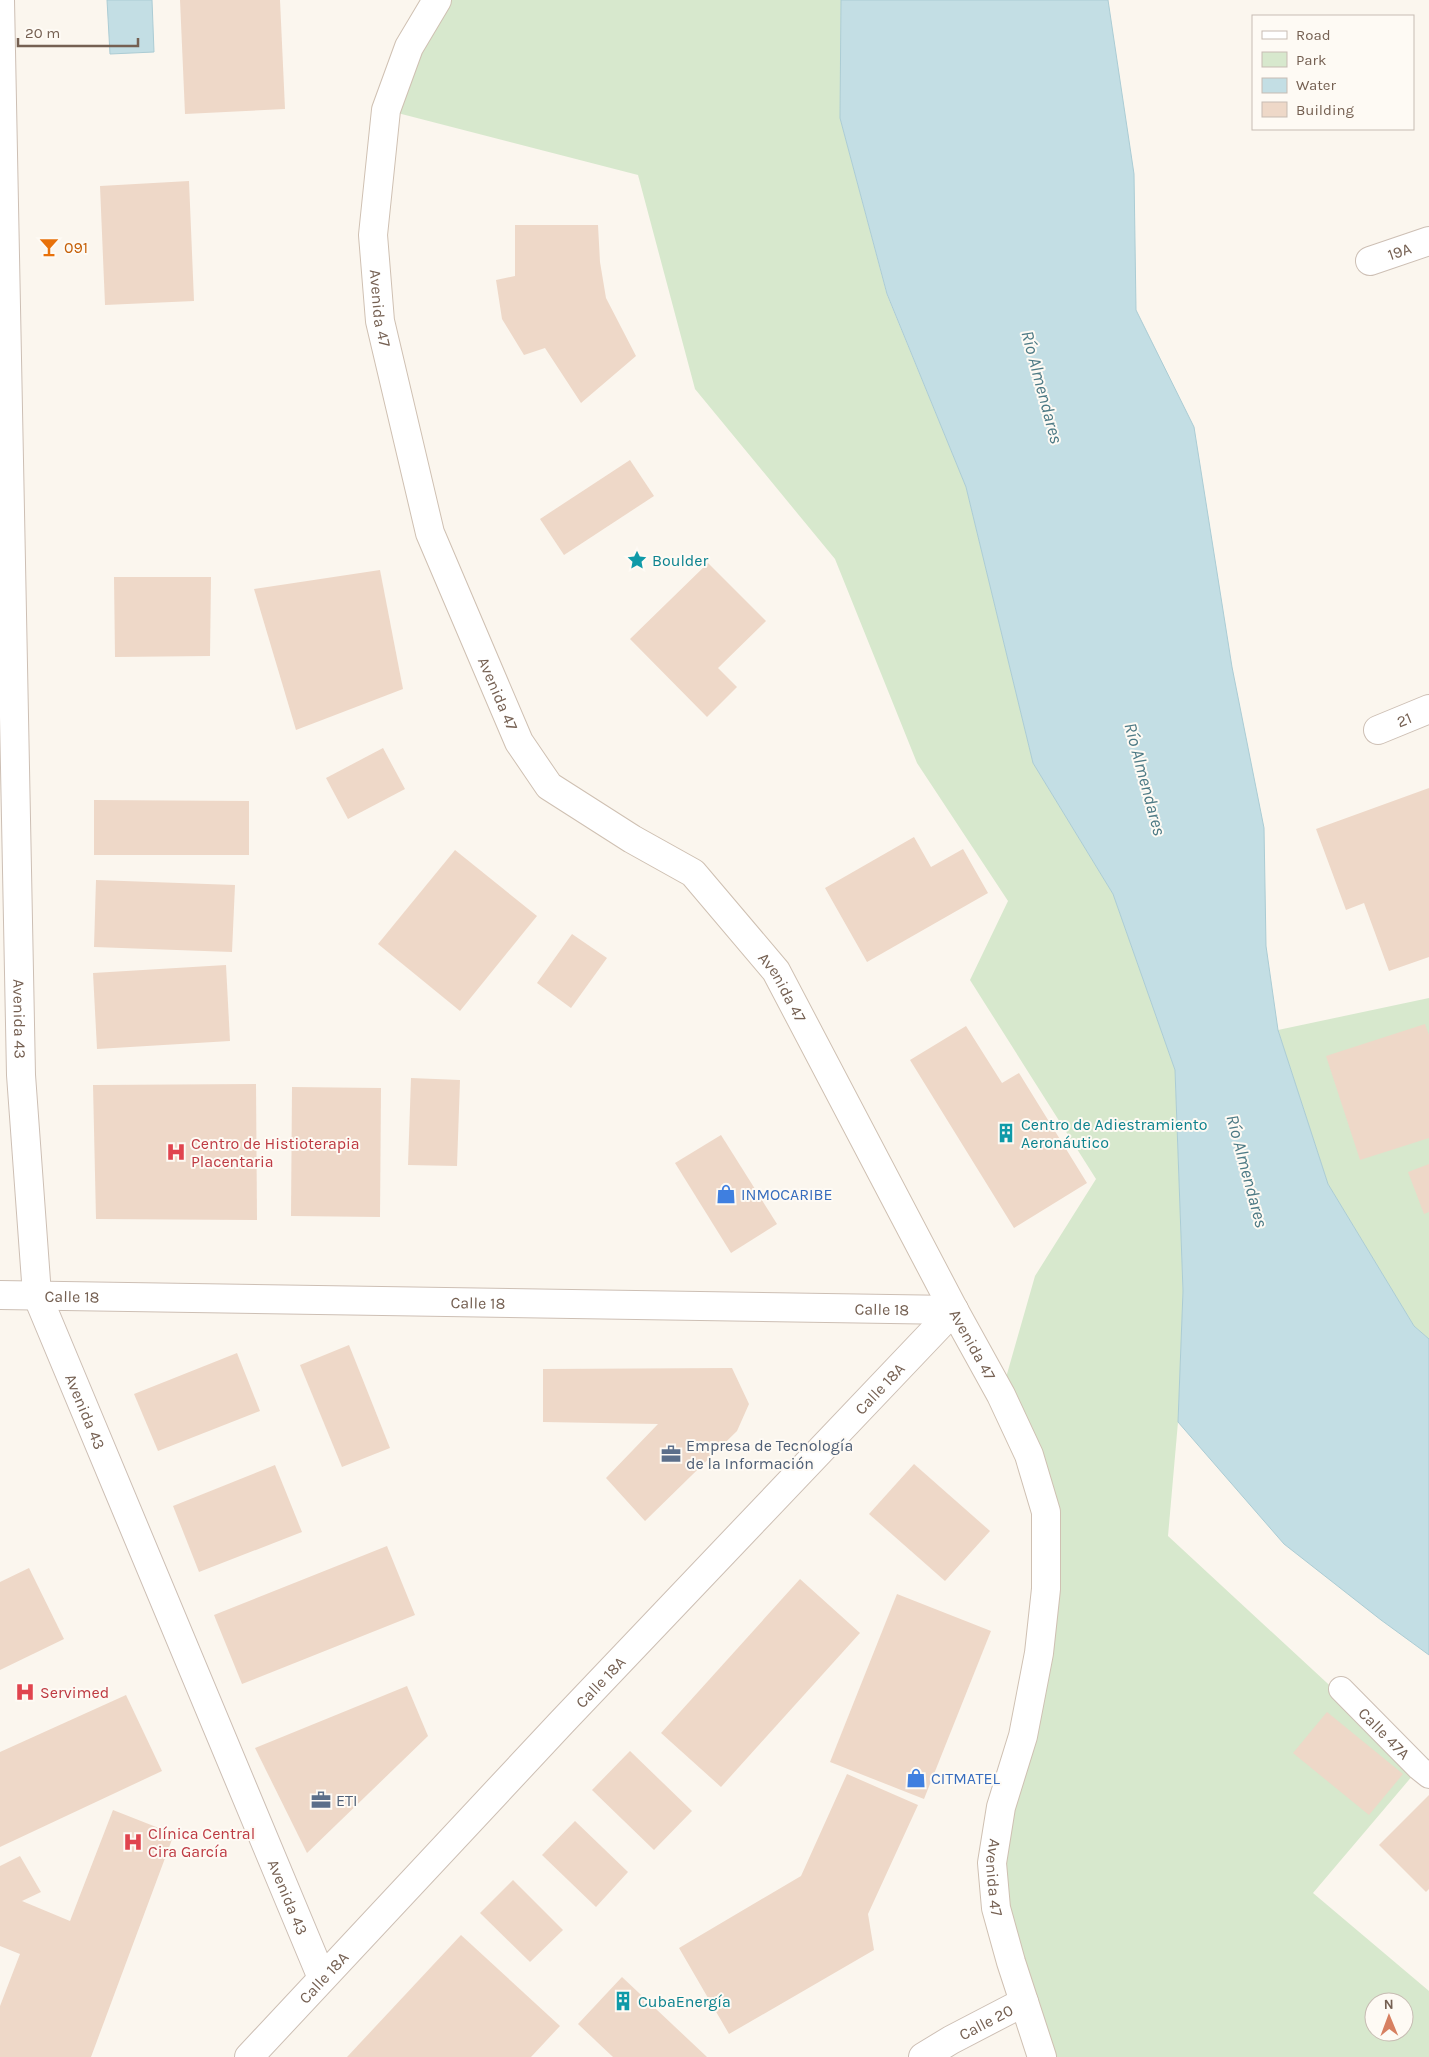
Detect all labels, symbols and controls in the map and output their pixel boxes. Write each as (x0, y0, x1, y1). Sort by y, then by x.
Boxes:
scale bar (18, 15, 138, 47)
legend (1252, 15, 1414, 130)
text: 20 m (25, 24, 60, 42)
text: Road (1296, 26, 1331, 44)
text: Park (1296, 51, 1326, 69)
text: Water (1296, 76, 1337, 94)
text: Building (1296, 101, 1354, 119)
bar icon: 091 (38, 236, 60, 258)
place label: 091 (64, 238, 88, 257)
street label: 19A (1385, 238, 1414, 264)
street label: Avenida 47 (366, 269, 395, 349)
water label: Río Almendares (1016, 328, 1068, 446)
place icon: Boulder (626, 549, 648, 571)
place label: Boulder (652, 551, 709, 570)
street label: Avenida 47 (474, 654, 523, 734)
street label: 21 (1394, 708, 1414, 731)
water label: Río Almendares (1119, 720, 1171, 838)
street label: Avenida 47 (755, 948, 811, 1026)
street label: Avenida 43 (10, 979, 30, 1059)
water label: Río Almendares (1221, 1112, 1273, 1230)
place label: Centro de Adiestramiento Aeronáutico (1021, 1115, 1208, 1152)
building icon: Centro de Adiestramiento Aeronáutico (995, 1122, 1017, 1144)
place label: Centro de Histioterapia Placentaria (191, 1134, 360, 1171)
hospital icon: Centro de Histioterapia Placentaria (165, 1141, 187, 1163)
shop icon: INMOCARIBE (715, 1183, 737, 1205)
place label: INMOCARIBE (741, 1185, 833, 1204)
street label: Calle 18 (44, 1286, 100, 1306)
street label: Calle 18 (450, 1293, 505, 1312)
street label: Calle 18 (854, 1299, 909, 1319)
street label: Avenida 47 (946, 1306, 1001, 1384)
street label: Calle 18A (851, 1359, 908, 1418)
street label: Avenida 43 (61, 1371, 110, 1452)
place label: Empresa de Tecnología de la Información (686, 1436, 853, 1473)
office icon: Empresa de Tecnología de la Información (660, 1443, 682, 1465)
street label: Calle 18A (571, 1652, 629, 1711)
hospital icon: Servimed (14, 1681, 36, 1703)
place label: Servimed (40, 1683, 109, 1702)
street label: Calle 47A (1355, 1703, 1414, 1763)
shop icon: CITMATEL (905, 1767, 927, 1789)
place label: CITMATEL (931, 1769, 1000, 1788)
office icon: ETI (310, 1789, 332, 1811)
place label: ETI (336, 1791, 357, 1810)
place label: Clínica Central Cira García (148, 1824, 255, 1861)
hospital icon: Clínica Central Cira García (122, 1831, 144, 1853)
street label: Avenida 47 (983, 1837, 1008, 1919)
street label: Avenida 43 (264, 1856, 312, 1938)
street label: Calle 18A (295, 1947, 352, 2007)
building icon: CubaEnergía (612, 1990, 634, 2012)
place label: CubaEnergía (638, 1992, 731, 2011)
north arrow (1364, 1992, 1414, 2042)
text: N (1384, 1996, 1394, 2013)
street label: Calle 20 (956, 2000, 1016, 2044)

